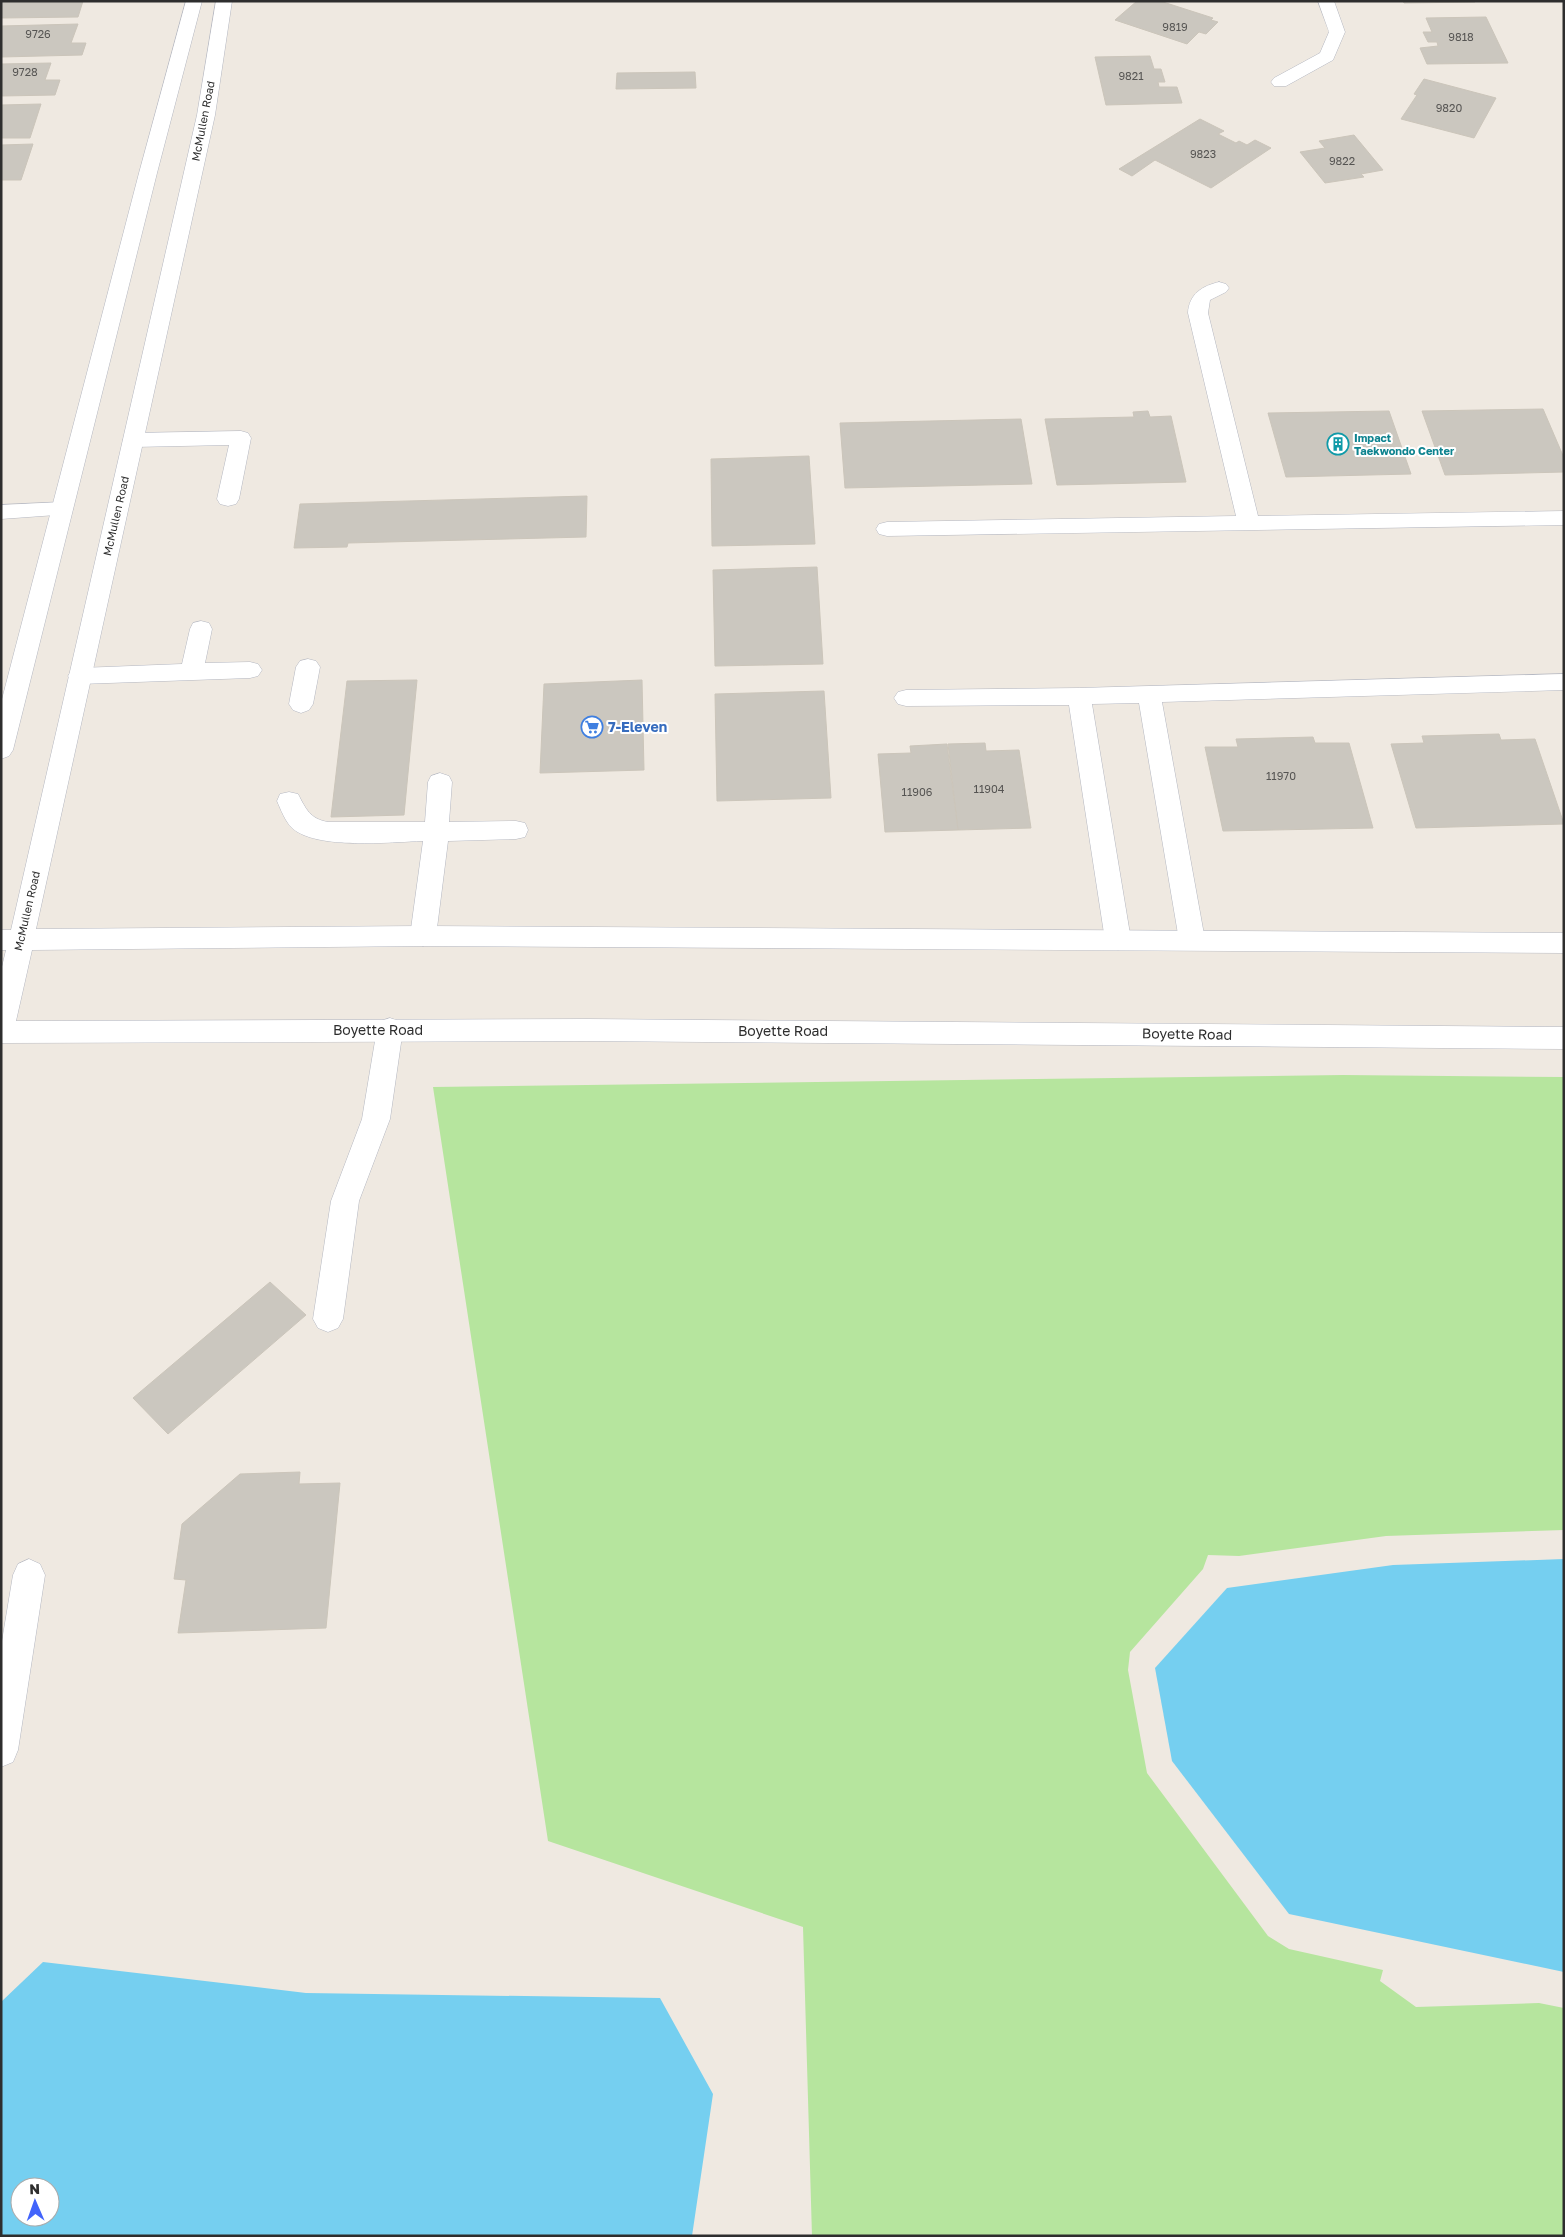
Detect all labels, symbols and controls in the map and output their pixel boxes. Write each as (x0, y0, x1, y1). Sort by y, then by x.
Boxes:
house number: 9819 (1162, 20, 1188, 33)
house number: 9726 (25, 27, 51, 40)
house number: 9818 (1448, 30, 1474, 43)
house number: 9728 (12, 65, 38, 78)
house number: 9821 (1118, 69, 1144, 82)
street label: McMullen Road (188, 80, 217, 162)
house number: 9820 (1436, 101, 1462, 114)
house number: 9823 (1190, 147, 1216, 160)
house number: 9822 (1329, 154, 1355, 167)
place label: Impact Taekwondo Center (1354, 431, 1455, 457)
building icon: Impact Taekwondo Center (1326, 432, 1350, 456)
street label: McMullen Road (100, 475, 131, 557)
supermarket icon: 7-Eleven (580, 715, 604, 739)
place label: 7-Eleven (608, 718, 667, 735)
house number: 11970 (1266, 769, 1296, 782)
house number: 11904 (974, 782, 1005, 795)
house number: 11906 (902, 785, 933, 798)
street label: McMullen Road (11, 870, 42, 952)
street label: Boyette Road (333, 1021, 423, 1038)
street label: Boyette Road (738, 1022, 828, 1039)
street label: Boyette Road (1142, 1024, 1232, 1043)
north arrow (10, 2177, 60, 2227)
text: N (29, 2180, 40, 2197)

